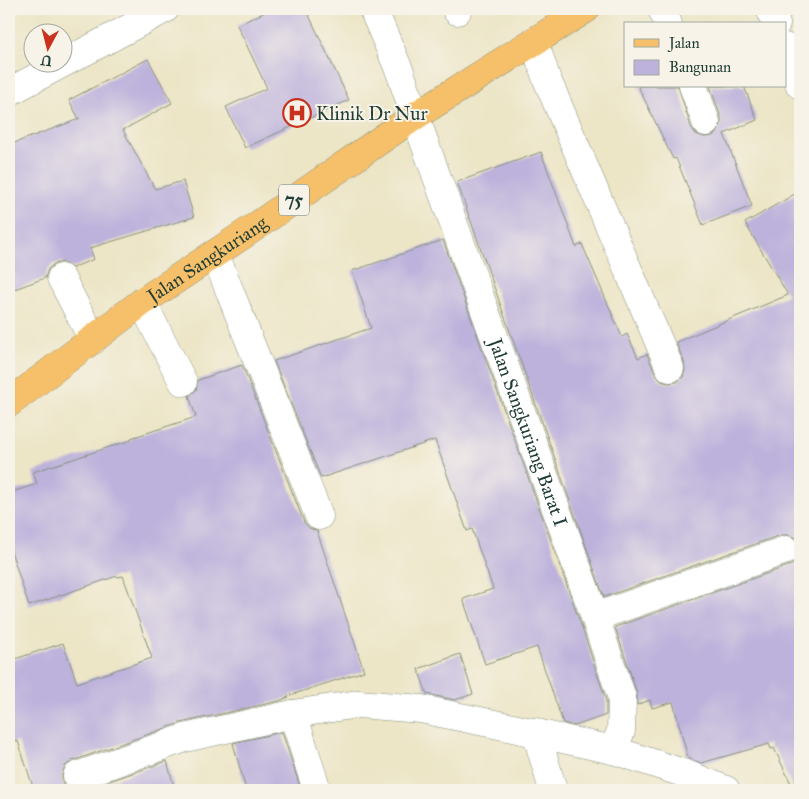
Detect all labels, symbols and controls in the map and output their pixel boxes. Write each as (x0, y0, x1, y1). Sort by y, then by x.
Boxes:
north arrow (22, 22, 72, 72)
legend (624, 22, 786, 88)
text: Jalan (667, 34, 700, 53)
text: U (39, 51, 53, 70)
text: Bangunan (669, 58, 731, 76)
hospital icon: Klinik Dr Nur (282, 98, 312, 128)
place label: Klinik Dr Nur (316, 102, 428, 125)
road number: 75 (279, 184, 309, 216)
street label: Jalan Sangkuriang (141, 211, 272, 309)
street label: Jalan Sangkuriang Barat I (482, 333, 572, 530)

